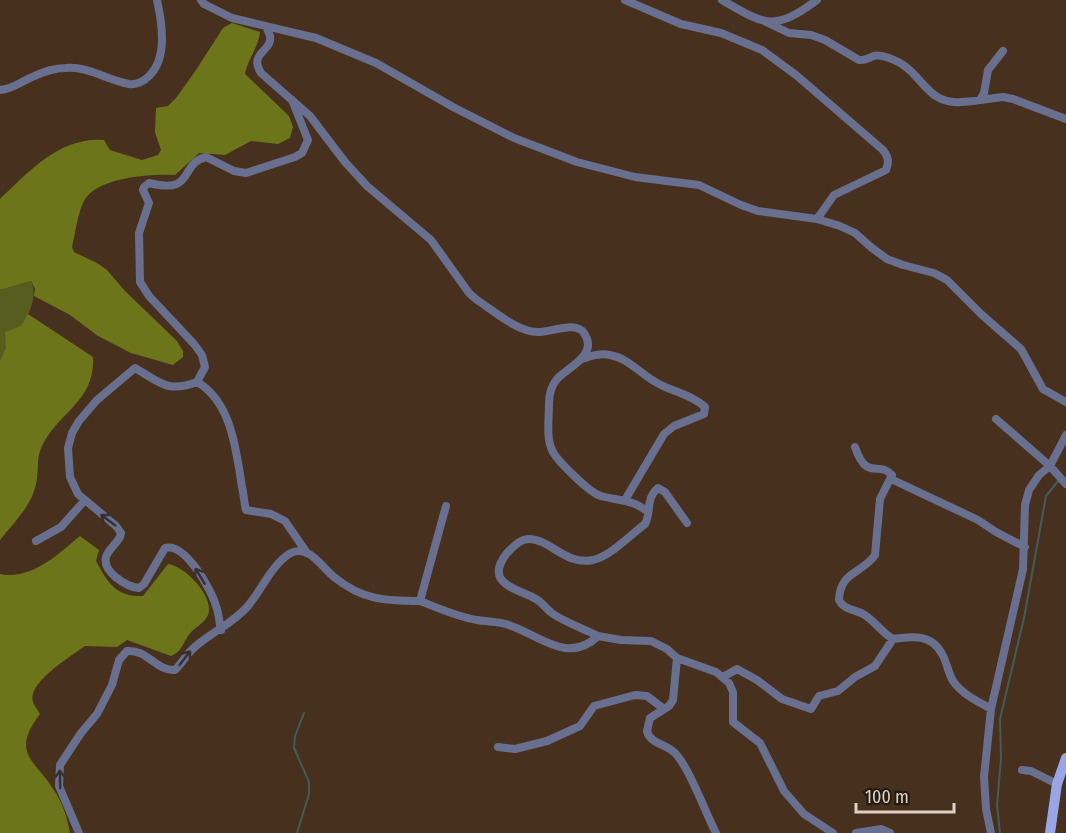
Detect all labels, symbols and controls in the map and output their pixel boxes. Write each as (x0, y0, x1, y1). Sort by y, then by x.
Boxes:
one-way arrow (100, 513, 116, 526)
one-way arrow (193, 568, 205, 585)
one-way arrow (178, 650, 191, 666)
one-way arrow (54, 769, 66, 789)
scale bar (856, 776, 954, 814)
text: 100 m (865, 786, 909, 808)

